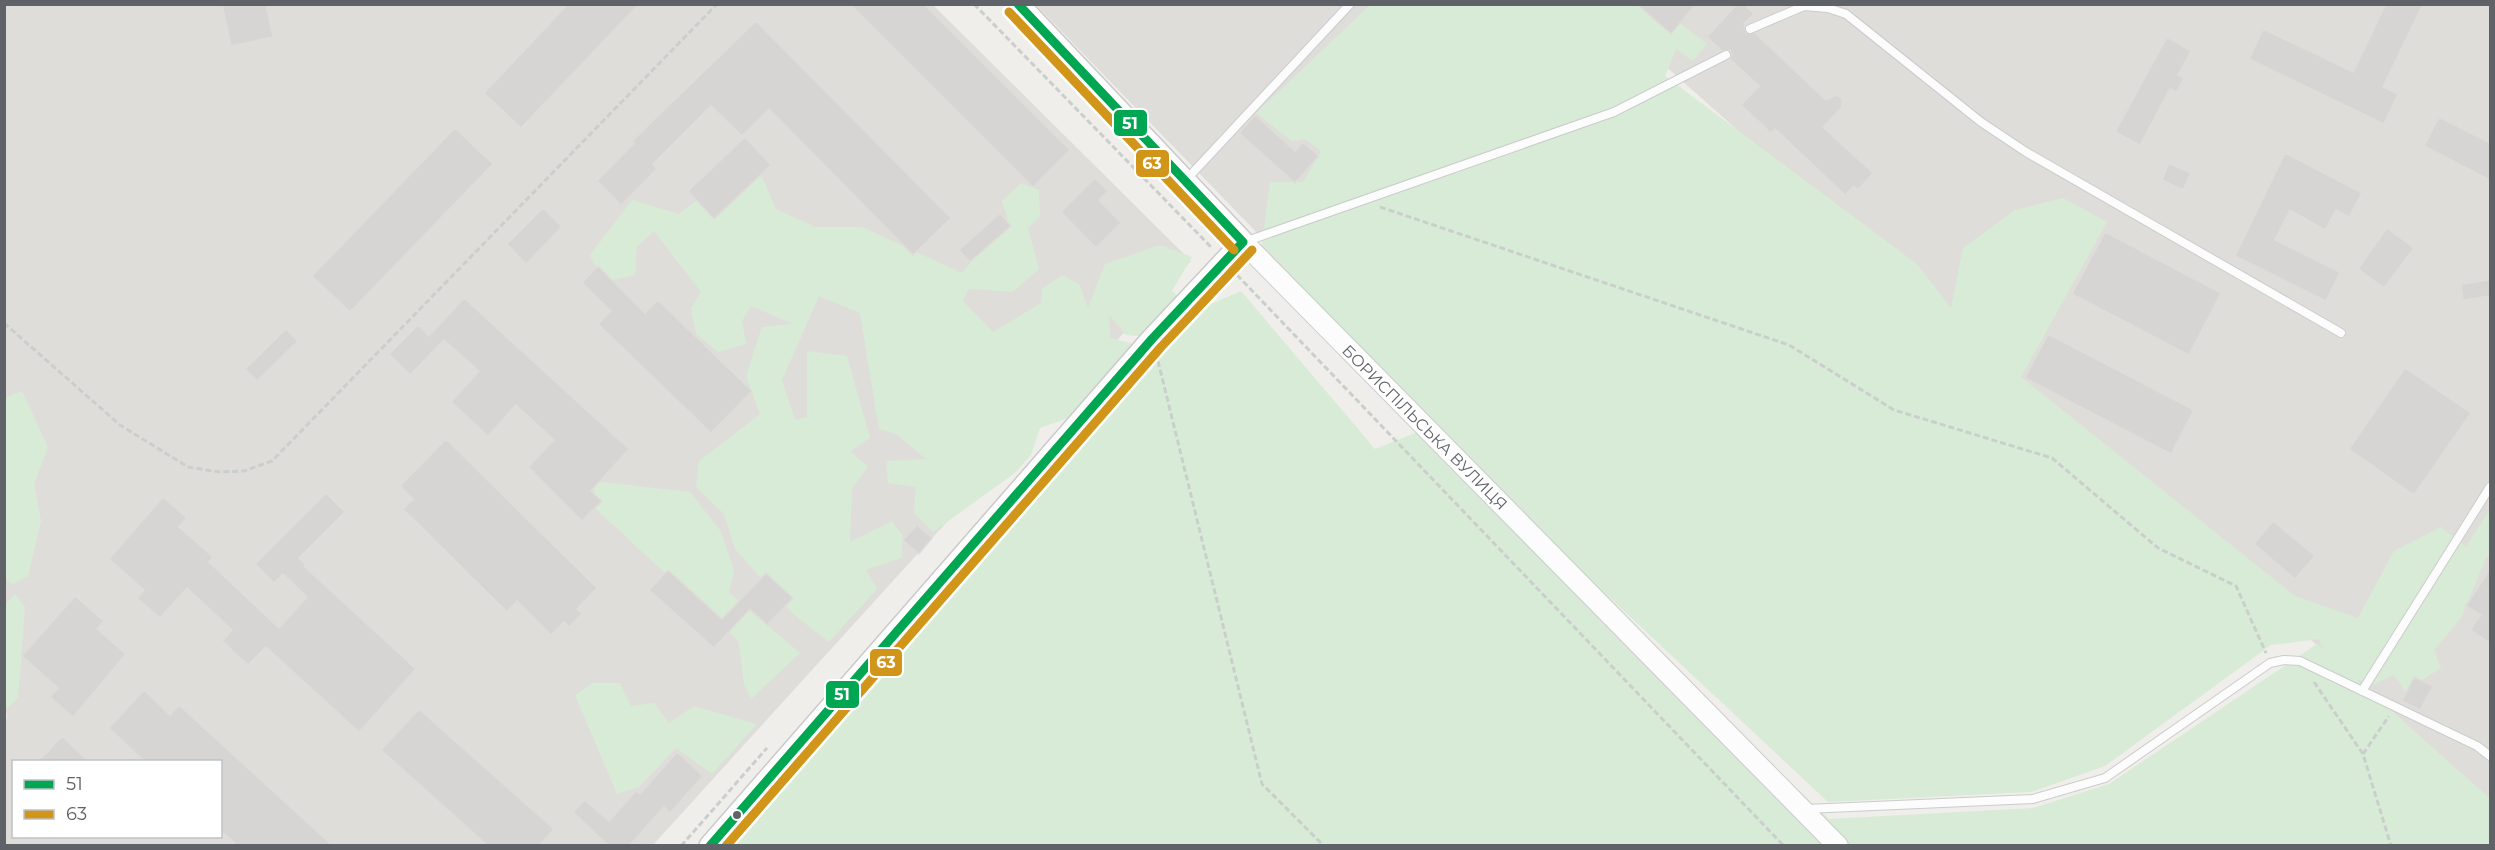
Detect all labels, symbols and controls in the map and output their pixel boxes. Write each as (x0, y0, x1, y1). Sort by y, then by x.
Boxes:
line badge: 51 (1113, 109, 1148, 137)
text: 51 (1122, 114, 1138, 133)
line badge: 63 (1135, 149, 1170, 178)
text: 63 (1142, 154, 1162, 173)
street label: БОРИСПІЛЬСЬКА ВУЛИЦЯ (1338, 341, 1511, 514)
line badge: 63 (869, 648, 903, 677)
text: 63 (876, 653, 896, 672)
line badge: 51 (825, 680, 860, 709)
text: 51 (834, 685, 850, 704)
legend (12, 760, 222, 838)
text: 51 (66, 773, 83, 795)
text: 63 (66, 803, 87, 825)
unlabelled marker (731, 809, 743, 821)

